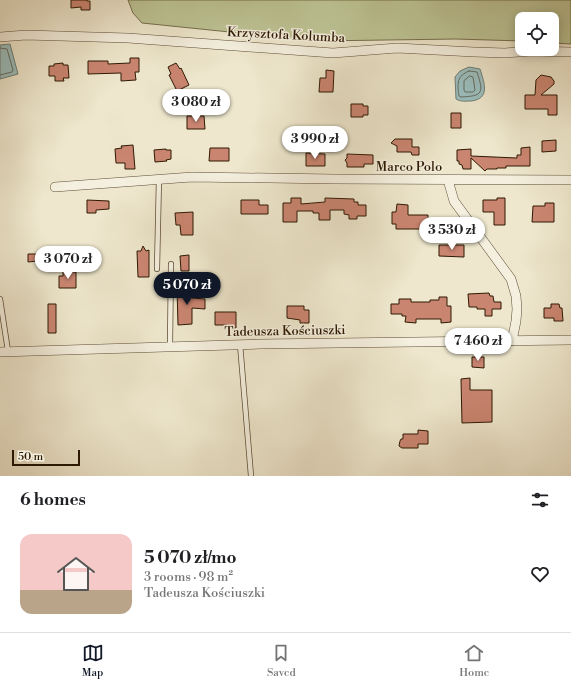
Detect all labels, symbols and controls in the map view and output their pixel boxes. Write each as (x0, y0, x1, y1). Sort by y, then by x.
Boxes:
map controls (515, 12, 559, 56)
button: locate (515, 12, 559, 56)
street label: Krzysztofa Kolumba (226, 24, 346, 46)
pin: 3 080 zł (155, 89, 237, 123)
text: 3 080 zł (171, 94, 221, 110)
pin: 3 990 zł (274, 126, 356, 160)
text: 3 990 zł (291, 131, 339, 147)
street label: Marco Polo (376, 159, 442, 175)
pin: 3 530 zł (411, 217, 493, 251)
text: 3 530 zł (428, 222, 476, 238)
pin: 3 070 zł (27, 246, 109, 280)
text: 3 070 zł (44, 251, 92, 267)
pin: 5 070 zł (146, 272, 228, 306)
text: 5 070 zł (163, 277, 211, 293)
street label: Tadeusza Kościuszki (224, 322, 346, 340)
pin: 7 460 zł (437, 328, 519, 362)
text: 7 460 zł (454, 333, 502, 349)
scale bar (12, 448, 80, 467)
text: 50 m (18, 450, 43, 464)
text: 6 homes (20, 489, 86, 511)
icon: filters (529, 489, 551, 511)
text: 5 070 zł/mo (144, 547, 236, 569)
icon: home (52, 550, 100, 598)
icon: heart (529, 563, 551, 585)
text: 3 rooms · 98 m² (144, 569, 233, 585)
text: Tadeusza Kościuszki (144, 585, 265, 601)
tab: Map (82, 642, 104, 680)
tab: Saved (267, 642, 296, 680)
tab: Home (459, 642, 489, 680)

